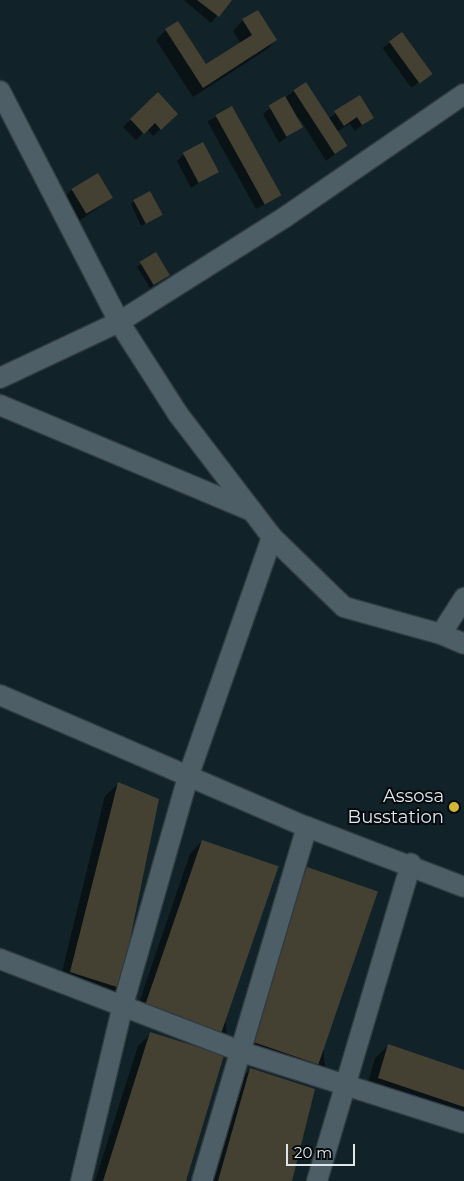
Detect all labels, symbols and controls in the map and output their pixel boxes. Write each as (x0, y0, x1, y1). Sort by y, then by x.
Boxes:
place label: Assosa Busstation (348, 786, 444, 829)
marker: Assosa Busstation (448, 801, 460, 813)
scale bar (289, 1134, 358, 1166)
text: 20 m (294, 1143, 332, 1162)

